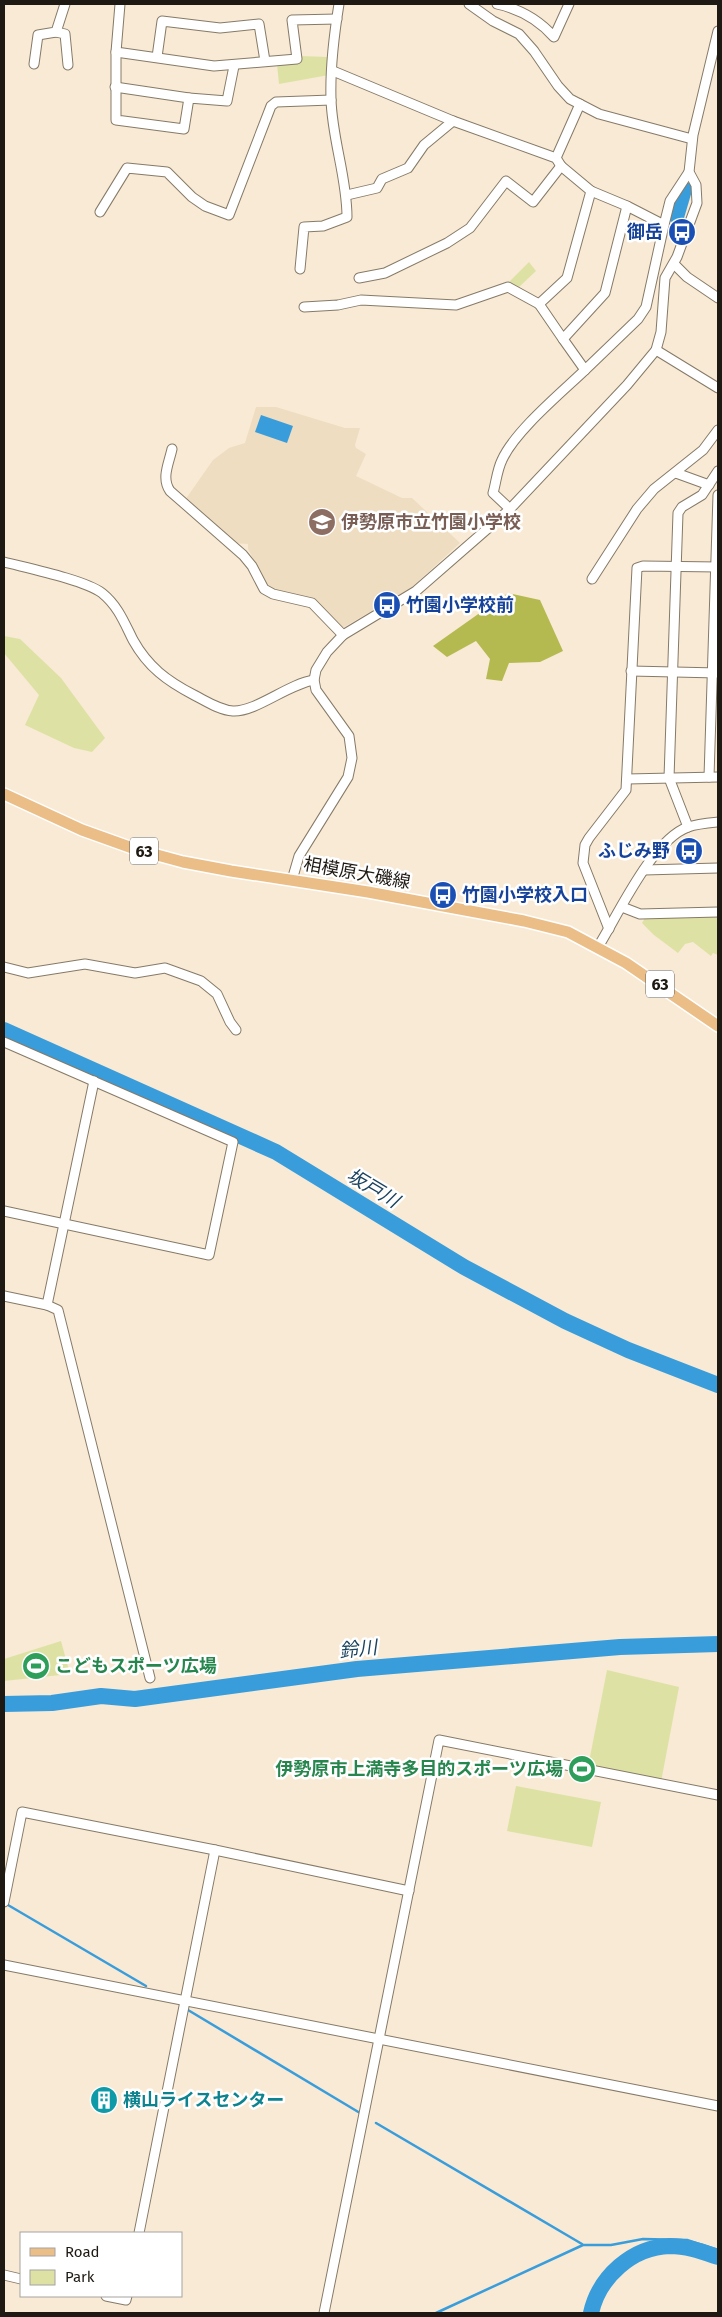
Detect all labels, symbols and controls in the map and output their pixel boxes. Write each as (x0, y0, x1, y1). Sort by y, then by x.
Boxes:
bus stop icon: 御岳 (667, 217, 697, 247)
place label: 御岳 (626, 221, 663, 243)
school or university icon: 伊勢原市立竹園小学校 (307, 507, 337, 537)
place label: 伊勢原市立竹園小学校 (341, 511, 521, 533)
bus stop icon: 竹園小学校前 (372, 590, 402, 620)
place label: 竹園小学校前 (406, 594, 514, 616)
bus stop icon: ふじみ野 (674, 836, 704, 866)
road number: 63 (130, 838, 158, 864)
place label: ふじみ野 (598, 840, 670, 862)
street label: 相模原大磯線 (302, 853, 412, 893)
bus stop icon: 竹園小学校入口 (428, 880, 458, 910)
place label: 竹園小学校入口 (462, 884, 588, 906)
road number: 63 (646, 971, 674, 998)
water label: 坂戸川 (343, 1163, 405, 1214)
water label: 鈴川 (338, 1635, 380, 1662)
sports icon: こどもスポーツ広場 (21, 1651, 51, 1681)
place label: こどもスポーツ広場 (55, 1655, 217, 1677)
sports icon: 伊勢原市上満寺多目的スポーツ広場 (567, 1754, 597, 1784)
place label: 伊勢原市上満寺多目的スポーツ広場 (275, 1758, 563, 1780)
building icon: 横山ライスセンター (89, 2085, 119, 2115)
place label: 横山ライスセンター (123, 2089, 284, 2111)
legend (20, 2232, 182, 2297)
text: Road (65, 2243, 100, 2261)
text: Park (65, 2268, 95, 2286)

